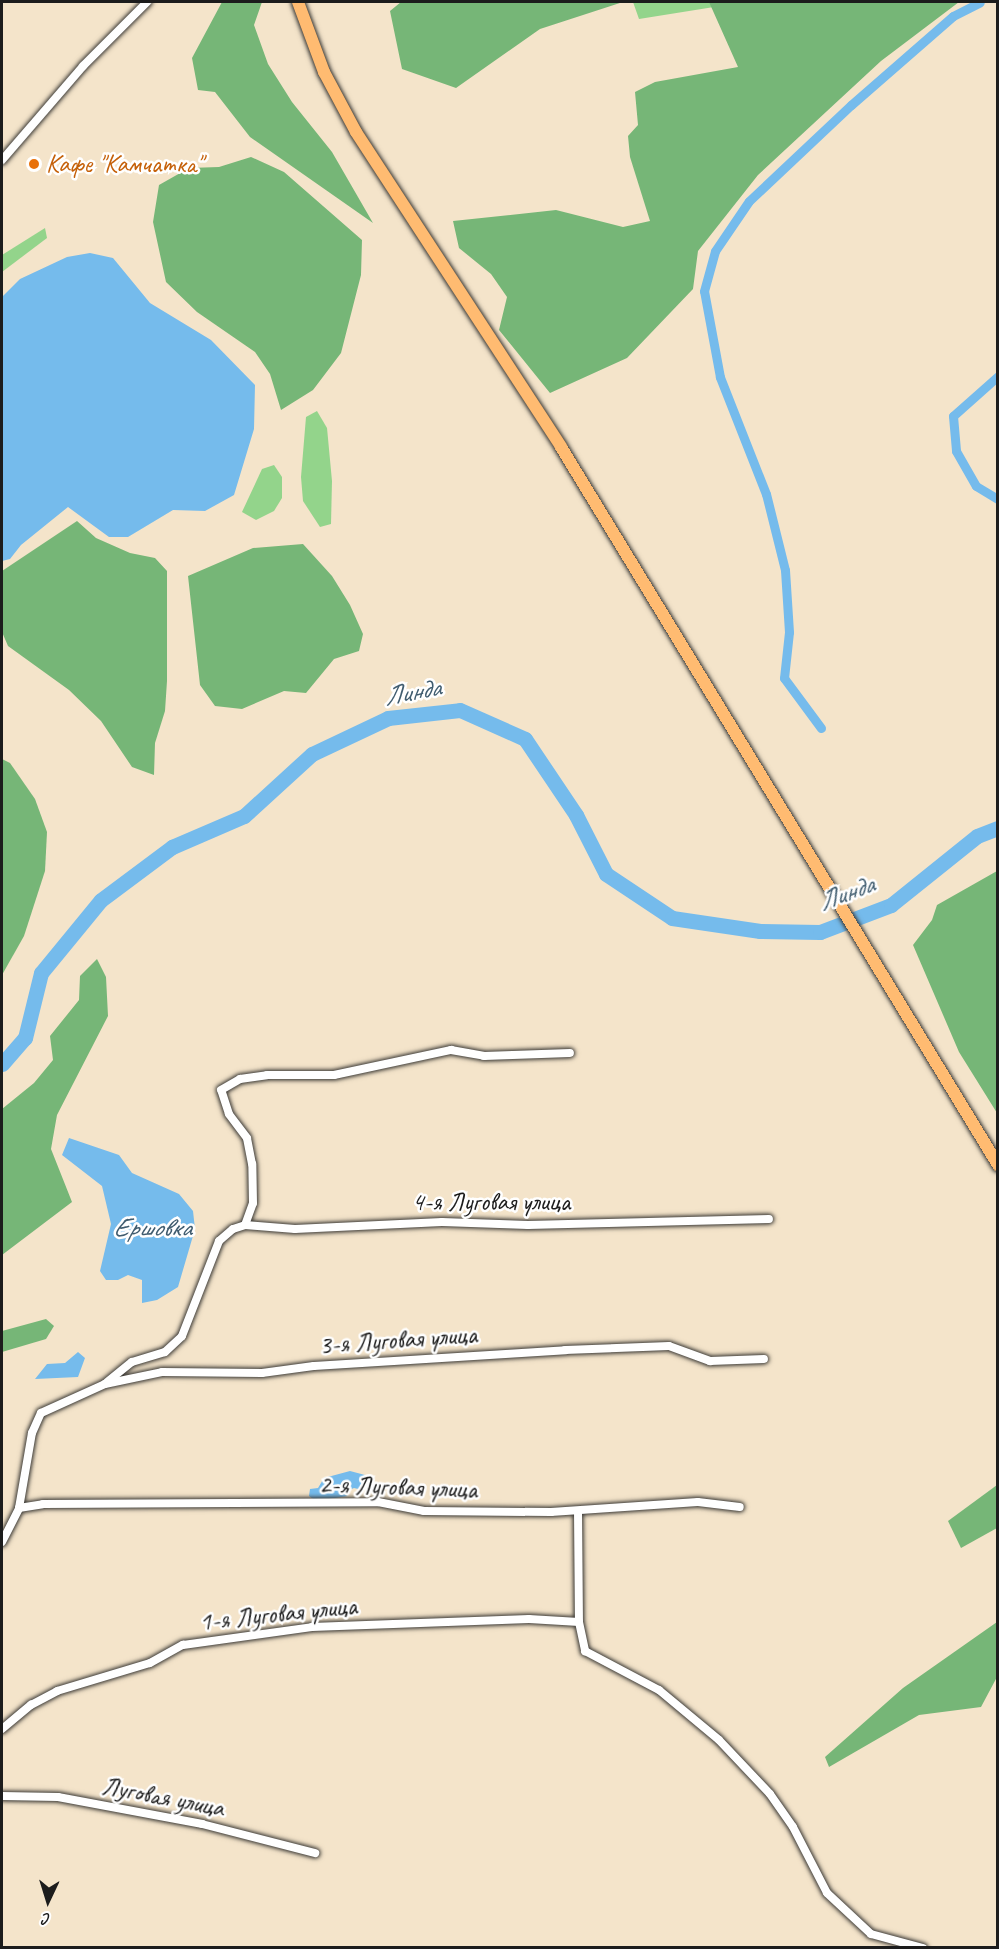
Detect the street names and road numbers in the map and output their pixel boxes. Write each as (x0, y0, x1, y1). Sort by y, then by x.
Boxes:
street label: 4-я Луговая улица (411, 1186, 571, 1218)
street label: 3-я Луговая улица (317, 1319, 479, 1361)
street label: 2-я Луговая улица (317, 1469, 479, 1505)
street label: 1-я Луговая улица (196, 1590, 360, 1638)
street label: Луговая улица (99, 1770, 227, 1824)

